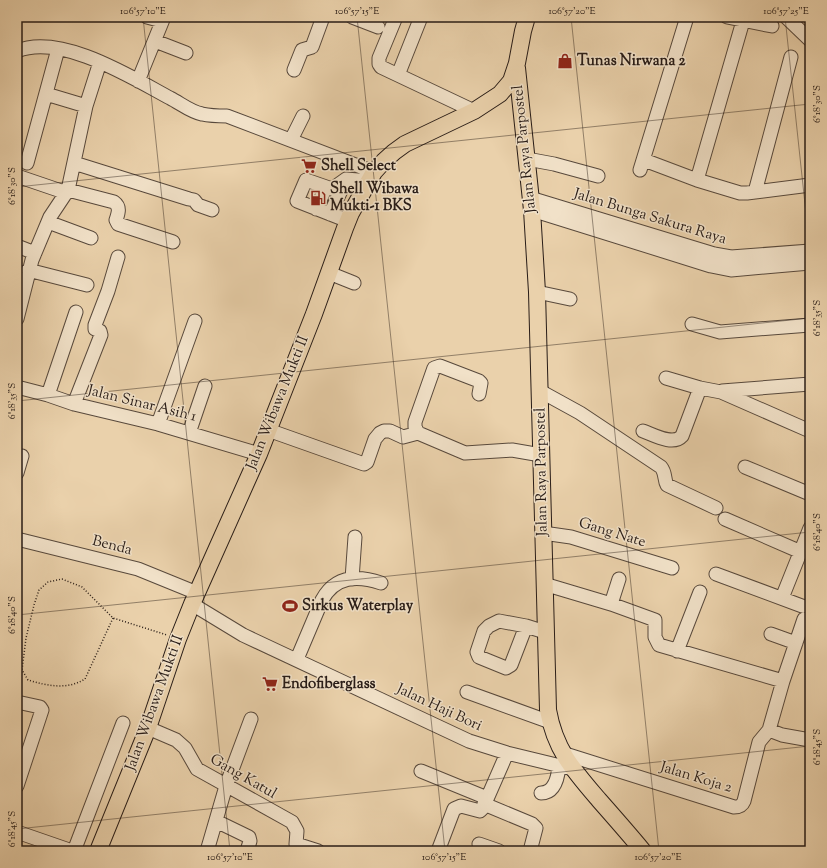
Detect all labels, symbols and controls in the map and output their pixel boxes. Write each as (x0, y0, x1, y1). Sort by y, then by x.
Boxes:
text: 106°57'10"E (120, 4, 166, 19)
text: 106°57'15"E (335, 4, 379, 19)
text: 106°57'20"E (548, 4, 596, 19)
text: 106°57'25"E (763, 4, 809, 19)
place label: Tunas Nirwana 2 (577, 51, 687, 72)
shop icon: Tunas Nirwana 2 (556, 52, 574, 70)
street label: Jalan Raya Parpostel (508, 84, 542, 215)
text: 6°18'30"S (810, 85, 825, 123)
place label: Shell Select (321, 156, 397, 177)
supermarket icon: Shell Select (300, 157, 318, 175)
text: 6°18'30"S (5, 167, 20, 205)
place label: Shell Wibawa Mukti-1 BKS (330, 179, 419, 217)
street label: Jalan Bunga Sakura Raya (570, 183, 729, 250)
fuel station icon: Shell Wibawa Mukti-1 BKS (309, 189, 327, 207)
text: 6°18'35"S (810, 300, 825, 336)
street label: Jalan Wibawa Mukti II (241, 333, 315, 474)
street label: Jalan Sinar Asih 1 (84, 380, 199, 428)
text: 6°18'35"S (5, 383, 20, 419)
street label: Jalan Raya Parpostel (530, 407, 554, 538)
street label: Gang Nate (576, 513, 648, 553)
text: 6°18'40"S (810, 513, 825, 551)
street label: Benda (90, 531, 134, 561)
text: 6°18'40"S (5, 596, 20, 634)
place label: Sirkus Waterplay (302, 596, 414, 617)
sports icon: Sirkus Waterplay (281, 597, 299, 615)
street label: Jalan Wibawa Mukti II (120, 632, 189, 775)
place label: Endofiberglass (282, 674, 376, 695)
supermarket icon: Endofiberglass (261, 675, 279, 693)
street label: Jalan Haji Bori (392, 679, 485, 737)
text: 6°18'45"S (810, 729, 825, 765)
street label: Gang Katul (206, 749, 280, 805)
street label: Jalan Koja 2 (657, 757, 734, 799)
text: 6°18'45"S (5, 811, 20, 847)
text: 106°57'10"E (207, 850, 253, 865)
text: 106°57'15"E (422, 850, 466, 865)
text: 106°57'20"E (634, 850, 682, 865)

